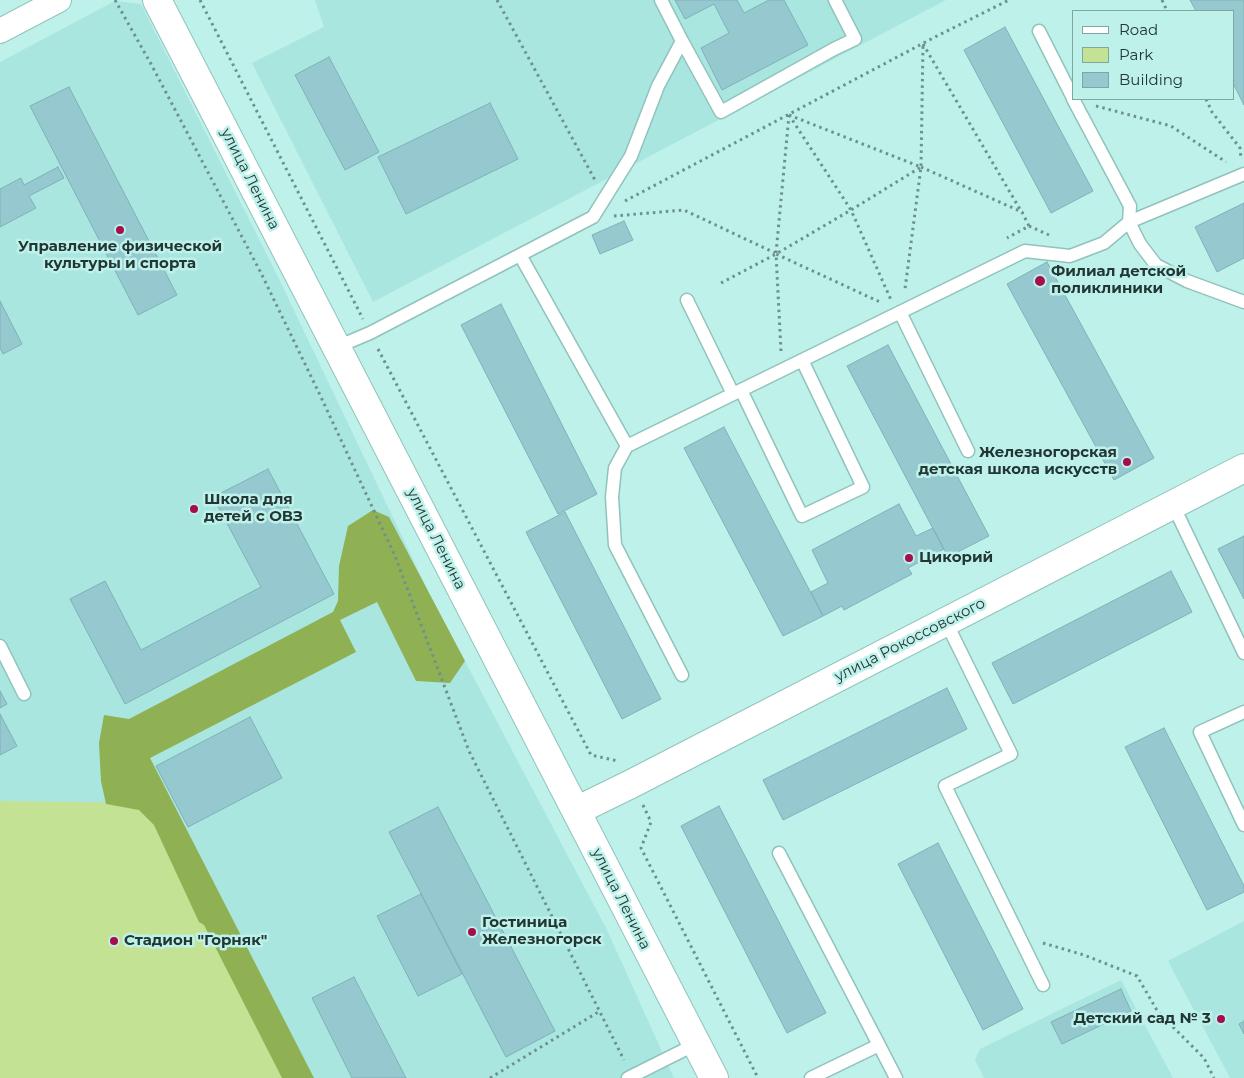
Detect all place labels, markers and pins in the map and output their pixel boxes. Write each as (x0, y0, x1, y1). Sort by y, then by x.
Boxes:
marker: Управление физической культуры и спорта (114, 224, 126, 236)
place label: Управление физической культуры и спорта (18, 238, 222, 273)
place label: Филиал детской поликлиники (1051, 263, 1186, 298)
marker: Филиал детской поликлиники (1033, 274, 1047, 288)
place label: Железногорская детская школа искусств (919, 444, 1117, 479)
marker: Железногорская детская школа искусств (1121, 456, 1133, 468)
place label: Школа для детей с ОВЗ (204, 491, 303, 526)
marker: Школа для детей с ОВЗ (188, 503, 200, 515)
place label: Цикорий (919, 549, 993, 567)
marker: Цикорий (903, 552, 915, 564)
place label: Гостиница Железногорск (482, 914, 602, 949)
marker: Гостиница Железногорск (466, 926, 478, 938)
place label: Стадион "Горняк" (124, 932, 267, 950)
marker: Стадион "Горняк" (108, 935, 120, 947)
place label: Детский сад № 3 (1073, 1010, 1211, 1028)
marker: Детский сад № 3 (1215, 1013, 1227, 1025)

